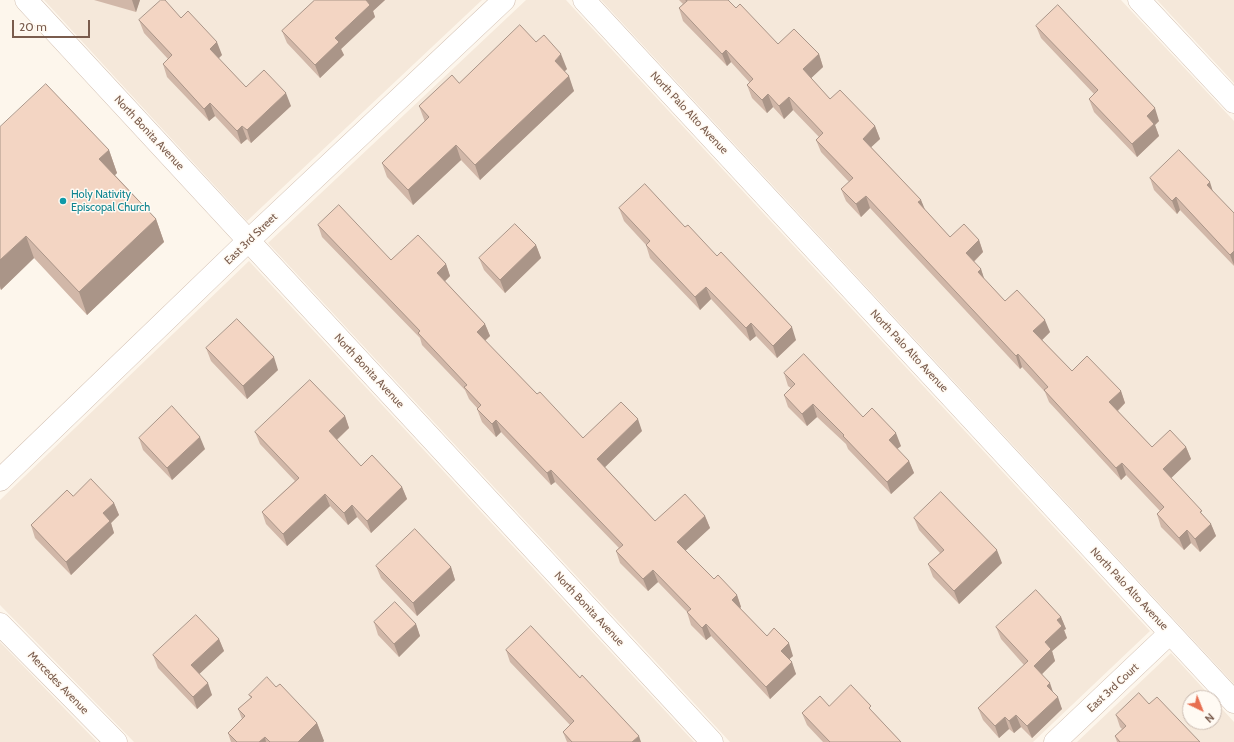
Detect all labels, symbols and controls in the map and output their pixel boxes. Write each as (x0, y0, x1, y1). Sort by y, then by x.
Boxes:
scale bar (14, 12, 92, 38)
text: 20 m (19, 19, 47, 34)
street label: North Palo Alto Avenue (647, 69, 731, 157)
street label: North Bonita Avenue (111, 93, 187, 173)
place label: Holy Nativity Episcopal Church (71, 188, 150, 214)
marker: Holy Nativity Episcopal Church (58, 196, 68, 206)
street label: East 3rd Street (222, 211, 280, 267)
street label: North Palo Alto Avenue (867, 307, 951, 395)
street label: North Bonita Avenue (331, 331, 407, 411)
street label: North Palo Alto Avenue (1087, 545, 1171, 633)
street label: North Bonita Avenue (551, 569, 627, 649)
street label: Mercedes Avenue (25, 649, 91, 717)
street label: East 3rd Court (1085, 661, 1141, 715)
north arrow (1182, 690, 1222, 730)
text: N (1202, 710, 1217, 726)

